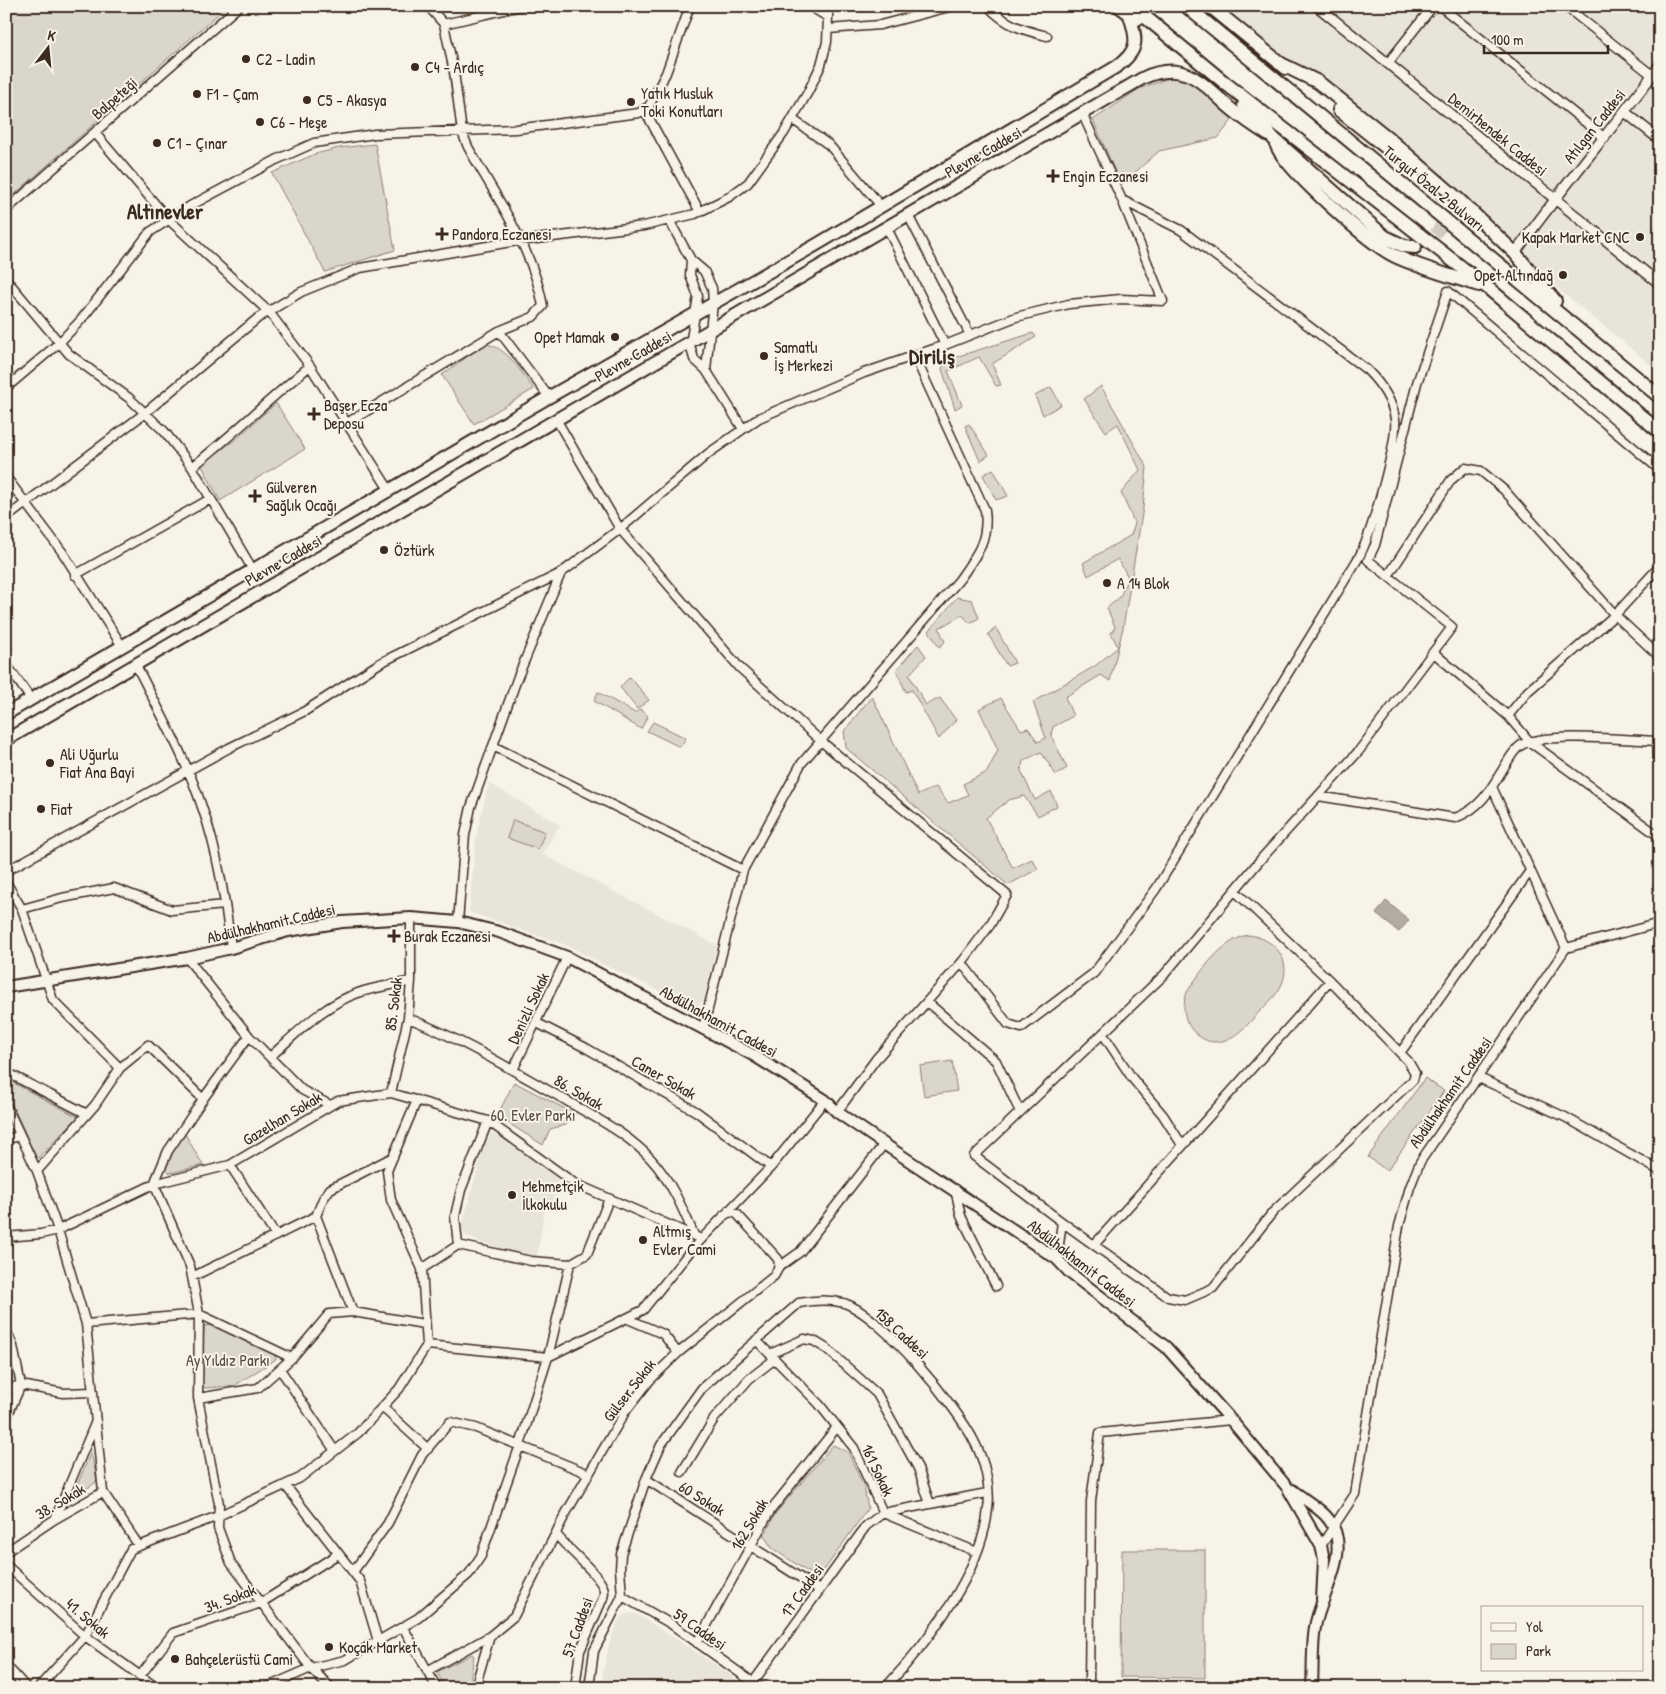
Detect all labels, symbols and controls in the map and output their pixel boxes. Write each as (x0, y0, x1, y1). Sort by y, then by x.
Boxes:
north arrow (22, 22, 72, 72)
scale bar (1484, 22, 1607, 54)
text: K (46, 25, 59, 45)
text: 100 m (1491, 29, 1524, 50)
place label: C2 - Ladin (256, 48, 315, 70)
marker: C2 - Ladin (240, 53, 252, 65)
place label: C4 - Ardıç (425, 56, 484, 78)
marker: C4 - Ardıç (409, 61, 421, 73)
street label: Balpeteği (86, 72, 142, 124)
place label: Yatık Musluk Toki Konutları (641, 82, 723, 122)
place label: F1 - Çam (206, 83, 259, 105)
street label: Atılgan Caddesi (1558, 84, 1630, 168)
street label: Demirhendek Caddesi (1444, 87, 1552, 181)
marker: F1 - Çam (191, 88, 203, 100)
place label: C5 - Akasya (317, 89, 386, 111)
marker: C5 - Akasya (301, 94, 313, 106)
marker: Yatık Musluk Toki Konutları (625, 96, 637, 108)
place label: C6 - Meşe (270, 111, 328, 133)
marker: C6 - Meşe (254, 116, 266, 128)
street label: Plevne Caddesi (940, 121, 1026, 183)
place label: C1 - Çınar (167, 132, 227, 154)
marker: C1 - Çınar (151, 137, 163, 149)
street label: Turgut Özal 2 Bulvarı (1378, 140, 1490, 236)
place label: Engin Eczanesi (1063, 165, 1149, 187)
marker: Engin Eczanesi (1047, 170, 1059, 182)
district label: Altınevler (127, 197, 204, 226)
place label: Pandora Eczanesi (452, 223, 552, 245)
place label: Kapak Market CNC (1522, 226, 1630, 248)
marker: Pandora Eczanesi (436, 228, 448, 240)
marker: Kapak Market CNC (1634, 231, 1646, 243)
place label: Opet Altındağ (1474, 264, 1553, 286)
marker: Opet Altındağ (1557, 269, 1569, 281)
street label: Plevne Caddesi (590, 325, 676, 387)
place label: Opet Mamak (534, 326, 605, 348)
marker: Opet Mamak (609, 331, 621, 343)
place label: Samatlı İş Merkezi (774, 336, 833, 376)
district label: Diriliş (909, 342, 955, 371)
marker: Samatlı İş Merkezi (758, 350, 770, 362)
place label: Başer Ecza Deposu (324, 394, 387, 434)
marker: Başer Ecza Deposu (308, 408, 320, 420)
place label: Gülveren Sağlık Ocağı (266, 476, 337, 516)
marker: Gülveren Sağlık Ocağı (248, 489, 262, 503)
street label: Plevne Caddesi (240, 529, 326, 591)
place label: Öztürk (394, 539, 435, 561)
marker: Öztürk (378, 544, 390, 556)
place label: A 14 Blok (1117, 572, 1170, 594)
marker: A 14 Blok (1101, 577, 1113, 589)
place label: Ali Uğurlu Fiat Ana Bayi (59, 743, 135, 783)
marker: Ali Uğurlu Fiat Ana Bayi (44, 757, 56, 769)
place label: Fiat (50, 798, 73, 820)
marker: Fiat (35, 803, 47, 815)
street label: Abdülhakhamit Caddesi (205, 898, 337, 948)
place label: Burak Eczanesi (404, 925, 491, 947)
marker: Burak Eczanesi (388, 930, 400, 942)
street label: Denizli Sokak (502, 968, 554, 1047)
street label: 85. Sokak (379, 975, 407, 1032)
street label: Abdülhakhamit Caddesi (656, 980, 782, 1062)
street label: Abdülhakhamit Caddesi (1403, 1032, 1497, 1152)
street label: Caner Sokak (627, 1050, 701, 1105)
street label: 86. Sokak (550, 1069, 608, 1115)
street label: Gazelhan Sokak (238, 1086, 326, 1150)
park label: 60. Evler Parkı (491, 1104, 575, 1126)
place label: Mehmetçik İlkokulu (522, 1175, 584, 1215)
marker: Mehmetçik İlkokulu (506, 1189, 518, 1201)
street label: Abdülhakhamit Caddesi (1024, 1214, 1140, 1312)
place label: Altmış Evler Cami (653, 1220, 716, 1260)
marker: Altmış Evler Cami (637, 1234, 649, 1246)
street label: 158 Caddesi (870, 1302, 934, 1364)
park label: Ay Yıldız Parkı (186, 1349, 270, 1371)
street label: Gülser Sokak (598, 1354, 661, 1426)
street label: 161 Sokak (856, 1440, 900, 1500)
street label: 60 Sokak (675, 1475, 730, 1521)
street label: 38. Sokak (31, 1477, 89, 1524)
street label: 162 Sokak (725, 1494, 773, 1554)
street label: 17 Caddesi (775, 1559, 829, 1621)
street label: 34. Sokak (201, 1578, 259, 1618)
street label: 41. Sokak (61, 1593, 115, 1643)
street label: 57 Caddesi (556, 1594, 598, 1660)
street label: 59 Caddesi (669, 1603, 731, 1655)
legend (1481, 1606, 1644, 1672)
text: Yol (1526, 1616, 1543, 1637)
place label: Koçak Market (339, 1636, 418, 1658)
text: Park (1526, 1640, 1551, 1661)
marker: Koçak Market (323, 1641, 335, 1653)
place label: Bahçelerüstü Cami (185, 1648, 293, 1670)
marker: Bahçelerüstü Cami (169, 1653, 181, 1665)

